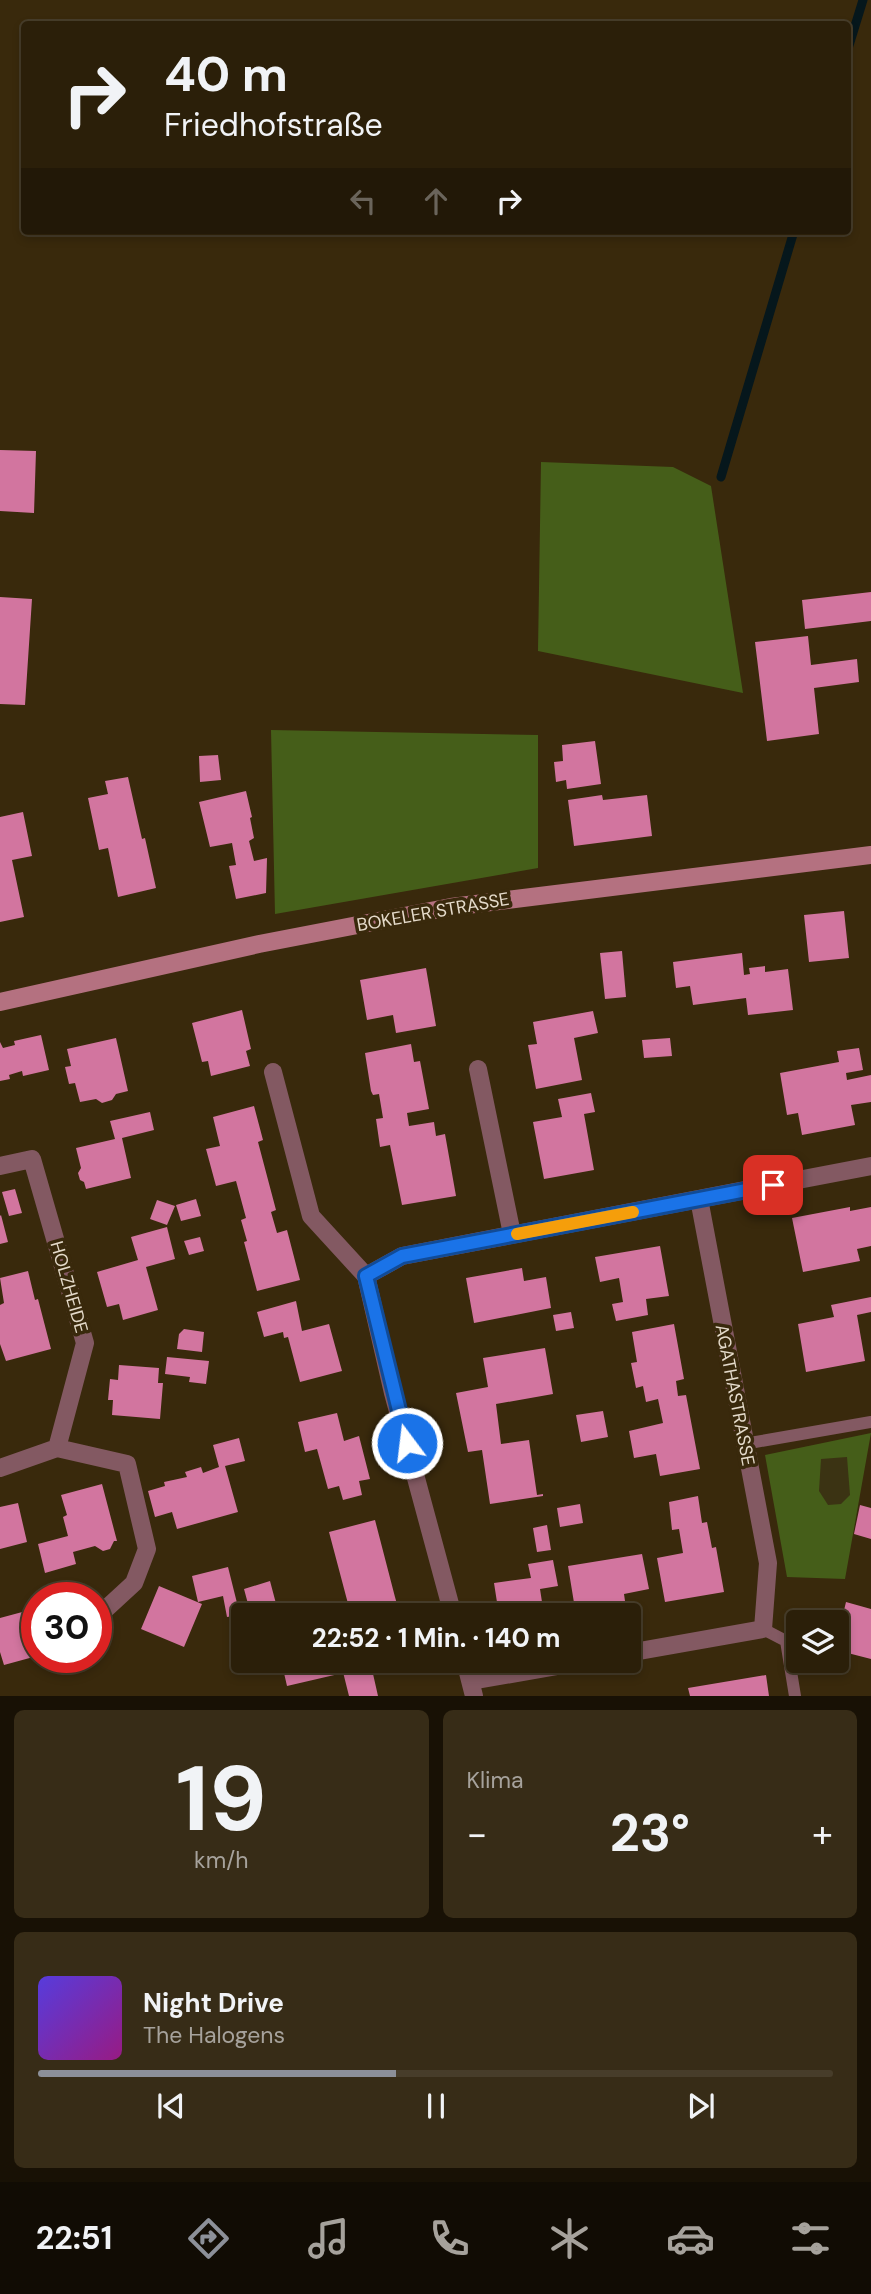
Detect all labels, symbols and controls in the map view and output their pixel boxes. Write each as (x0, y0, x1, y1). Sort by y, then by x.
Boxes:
text: 40 m (164, 42, 288, 106)
icon: right (49, 49, 140, 140)
text: Friedhofstraße (164, 104, 383, 146)
icon: left (344, 182, 382, 220)
icon: ahead (417, 182, 455, 220)
icon: right (490, 182, 528, 220)
street label: BOKELER STRASSE (355, 887, 511, 937)
pin (743, 1155, 803, 1215)
icon: arrive (754, 1166, 792, 1204)
street label: HOLZHEIDE (44, 1238, 94, 1336)
street label: AGATHASTRASSE (710, 1322, 760, 1468)
position arrow (370, 1406, 444, 1480)
speed limit sign: 30 (21, 1582, 112, 1673)
map controls (786, 1610, 849, 1673)
button: layers (786, 1610, 849, 1673)
text: 22:52 · 1 Min. · 140 m (312, 1621, 560, 1655)
text: 19 (176, 1740, 267, 1858)
text: Klima (467, 1765, 524, 1795)
text: 23° (610, 1799, 690, 1867)
text: − (467, 1809, 487, 1859)
text: + (812, 1809, 833, 1859)
text: km/h (194, 1845, 248, 1875)
text: Night Drive (143, 1986, 284, 2020)
text: The Halogens (143, 2020, 285, 2050)
icon: previous (152, 2087, 190, 2125)
icon: pause (417, 2087, 455, 2125)
icon: next (682, 2087, 720, 2125)
icon: directions (184, 2214, 233, 2263)
icon: music (304, 2214, 353, 2263)
icon: phone (425, 2214, 474, 2263)
icon: climate (545, 2214, 594, 2263)
icon: car (666, 2214, 715, 2263)
icon: filters (786, 2214, 835, 2263)
text: 22:51 (36, 2217, 112, 2259)

